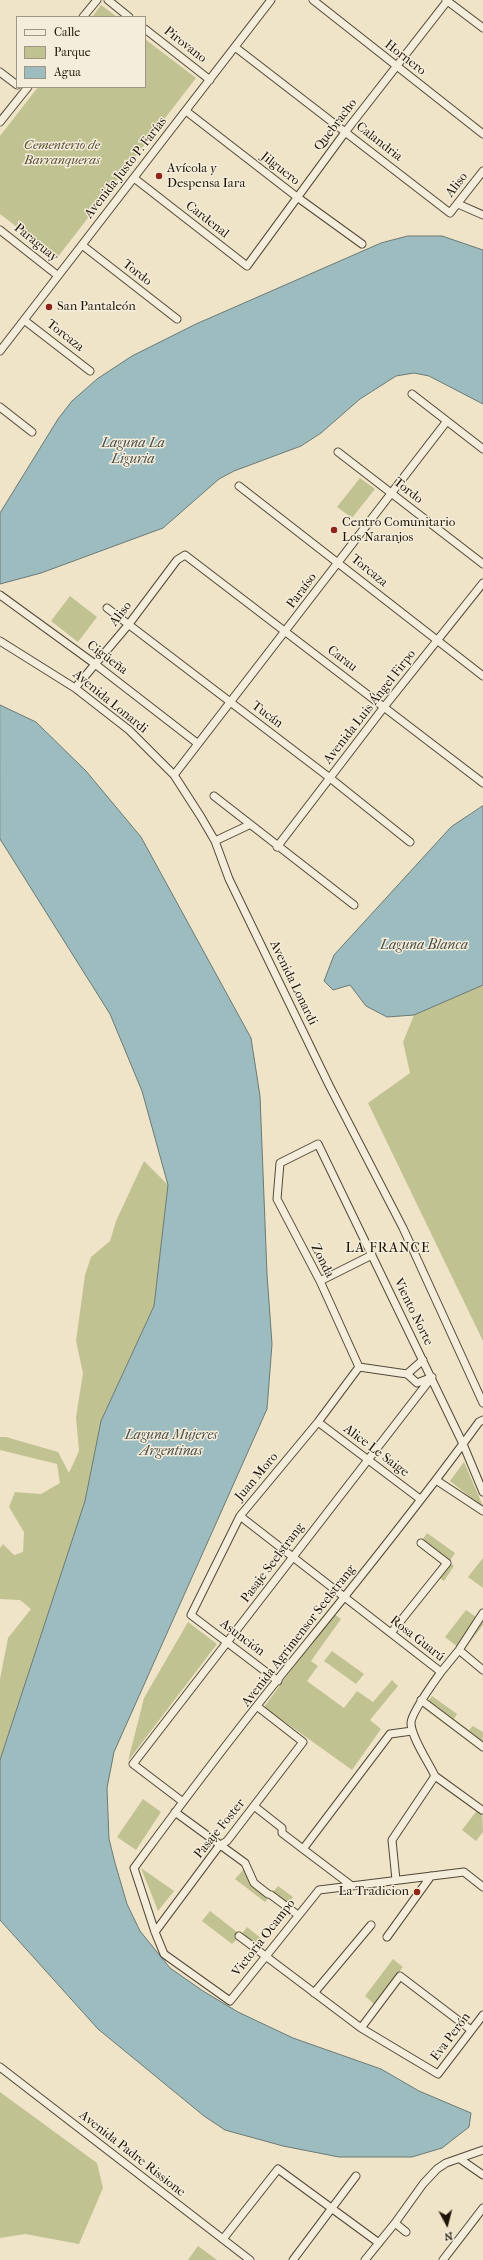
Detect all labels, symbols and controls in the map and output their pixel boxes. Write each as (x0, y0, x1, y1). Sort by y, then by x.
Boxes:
legend (16, 16, 146, 88)
street label: Pirovano (161, 23, 209, 67)
text: Calle (54, 25, 80, 39)
street label: Hornero (381, 37, 429, 79)
text: Parque (54, 45, 91, 59)
text: Agua (54, 65, 81, 79)
street label: Quebracho (311, 96, 361, 154)
street label: Avenida Justo P. Farías (82, 114, 170, 222)
street label: Calandria (353, 119, 405, 165)
park label: Cementerio de Barranqueras (24, 138, 100, 169)
street label: Jilguero (257, 149, 303, 189)
place label: Avícola y Despensa Iara (167, 161, 245, 192)
street label: Aliso (442, 169, 472, 201)
marker: Avícola y Despensa Iara (154, 171, 164, 181)
street label: Cardenal (182, 198, 232, 242)
street label: Paraguay (11, 220, 61, 266)
street label: Tordo (119, 257, 155, 289)
place label: San Pantaleón (57, 299, 136, 315)
marker: San Pantaleón (44, 302, 54, 312)
street label: Torcaza (43, 317, 87, 355)
water label: Laguna La Liguria (101, 436, 165, 468)
street label: Tordo (390, 475, 426, 507)
place label: Centro Comunitario Los Naranjos (342, 515, 455, 546)
marker: Centro Comunitario Los Naranjos (329, 525, 339, 535)
street label: Torcaza (347, 551, 391, 591)
street label: Paraíso (284, 570, 320, 612)
street label: Aliso (106, 598, 136, 630)
street label: Cigüeña (84, 638, 130, 678)
street label: Carau (324, 643, 360, 675)
street label: Avenida Luis Ángel Firpo (321, 647, 419, 767)
street label: Avenida Lonardi (69, 667, 151, 737)
street label: Tucán (248, 698, 286, 732)
street label: Avenida Lonardi (266, 938, 320, 1028)
water label: Laguna Blanca (380, 938, 468, 954)
street label: Zonda (307, 1241, 337, 1281)
district label: LA FRANCE (346, 1241, 430, 1257)
street label: Viento Norte (390, 1276, 436, 1348)
street label: Alice Le Saige (340, 1421, 412, 1481)
water label: Laguna Mujeres Argentinas (125, 1428, 217, 1460)
street label: Juan Moro (232, 1450, 282, 1504)
street label: Pasaje Seelstrang (238, 1520, 308, 1606)
street label: Avenida Agrimensor Seelstrang (239, 1562, 359, 1710)
street label: Rosa Guarú (387, 1613, 447, 1665)
street label: Asunción (217, 1616, 267, 1660)
street label: Pasaje Foster (191, 1796, 249, 1862)
place label: La Tradicion (339, 1884, 409, 1900)
marker: La Tradicion (412, 1887, 422, 1897)
street label: Victoria Ocampo (229, 1896, 299, 1980)
street label: Eva Perón (428, 2010, 474, 2064)
street label: Avenida Padre Rissione (76, 2108, 188, 2200)
north arrow (427, 2204, 467, 2244)
text: N (444, 2229, 453, 2243)

